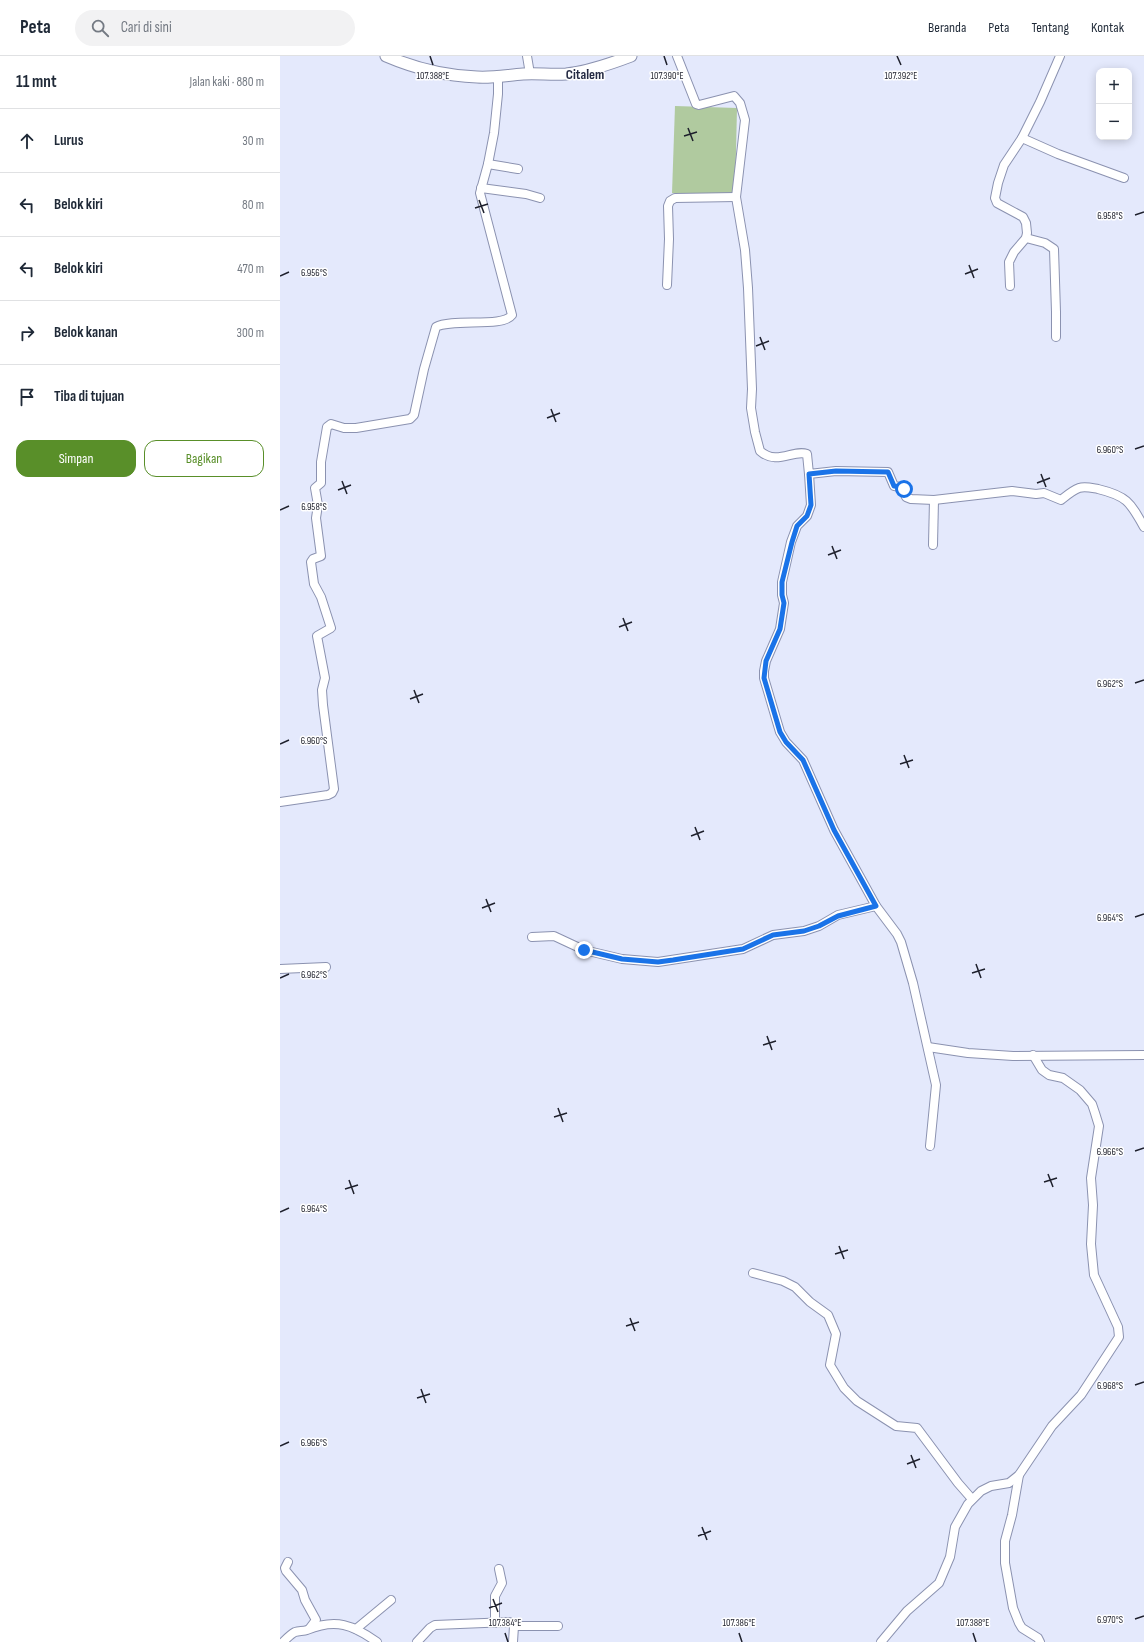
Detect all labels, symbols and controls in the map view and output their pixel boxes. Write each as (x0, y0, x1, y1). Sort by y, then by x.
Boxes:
search box (75, 10, 355, 46)
text: Peta (20, 16, 51, 39)
icon: search (89, 17, 111, 39)
text: Cari di sini (121, 18, 172, 37)
text: Beranda (928, 19, 966, 36)
text: Peta (988, 19, 1009, 36)
text: Tentang (1031, 19, 1069, 36)
text: Kontak (1091, 19, 1124, 36)
district label: Citalem (566, 66, 604, 83)
map controls (1096, 68, 1132, 140)
button: + (1096, 68, 1132, 104)
text: 107.388°E (417, 70, 449, 82)
text: 107.390°E (650, 70, 684, 82)
text: 107.392°E (885, 70, 917, 82)
text: 11 mnt (16, 72, 57, 92)
text: Jalan kaki · 880 m (190, 74, 264, 90)
button: − (1096, 104, 1132, 140)
icon: ahead (16, 130, 38, 152)
text: Lurus (54, 131, 83, 150)
text: 30 m (242, 133, 264, 149)
icon: left (16, 194, 38, 216)
text: Belok kiri (54, 195, 103, 214)
text: 80 m (242, 197, 264, 213)
text: 6.958°S (1097, 210, 1123, 222)
icon: left (16, 258, 38, 280)
text: Belok kiri (54, 259, 103, 278)
text: 470 m (237, 261, 264, 277)
text: 6.956°S (301, 267, 327, 279)
icon: right (16, 322, 38, 344)
text: Belok kanan (54, 323, 118, 342)
text: 300 m (237, 325, 264, 341)
icon: arrive (16, 386, 38, 408)
text: Tiba di tujuan (54, 387, 124, 406)
button: Simpan (16, 440, 136, 477)
button: Bagikan (144, 440, 264, 477)
text: 6.960°S (1097, 444, 1123, 456)
route start (895, 480, 913, 498)
text: 6.958°S (301, 501, 327, 513)
text: 6.962°S (1097, 678, 1123, 690)
text: 6.960°S (301, 735, 327, 747)
text: 6.964°S (1097, 912, 1123, 924)
route end (575, 941, 593, 959)
text: 6.962°S (301, 969, 327, 981)
text: 6.966°S (1097, 1146, 1123, 1158)
text: 6.964°S (301, 1203, 327, 1215)
text: 6.968°S (1097, 1380, 1123, 1392)
text: 6.966°S (301, 1437, 327, 1449)
text: 6.970°S (1097, 1614, 1123, 1626)
text: 107.384°E (489, 1617, 521, 1629)
text: 107.386°E (723, 1617, 755, 1629)
text: 107.388°E (957, 1617, 989, 1629)

